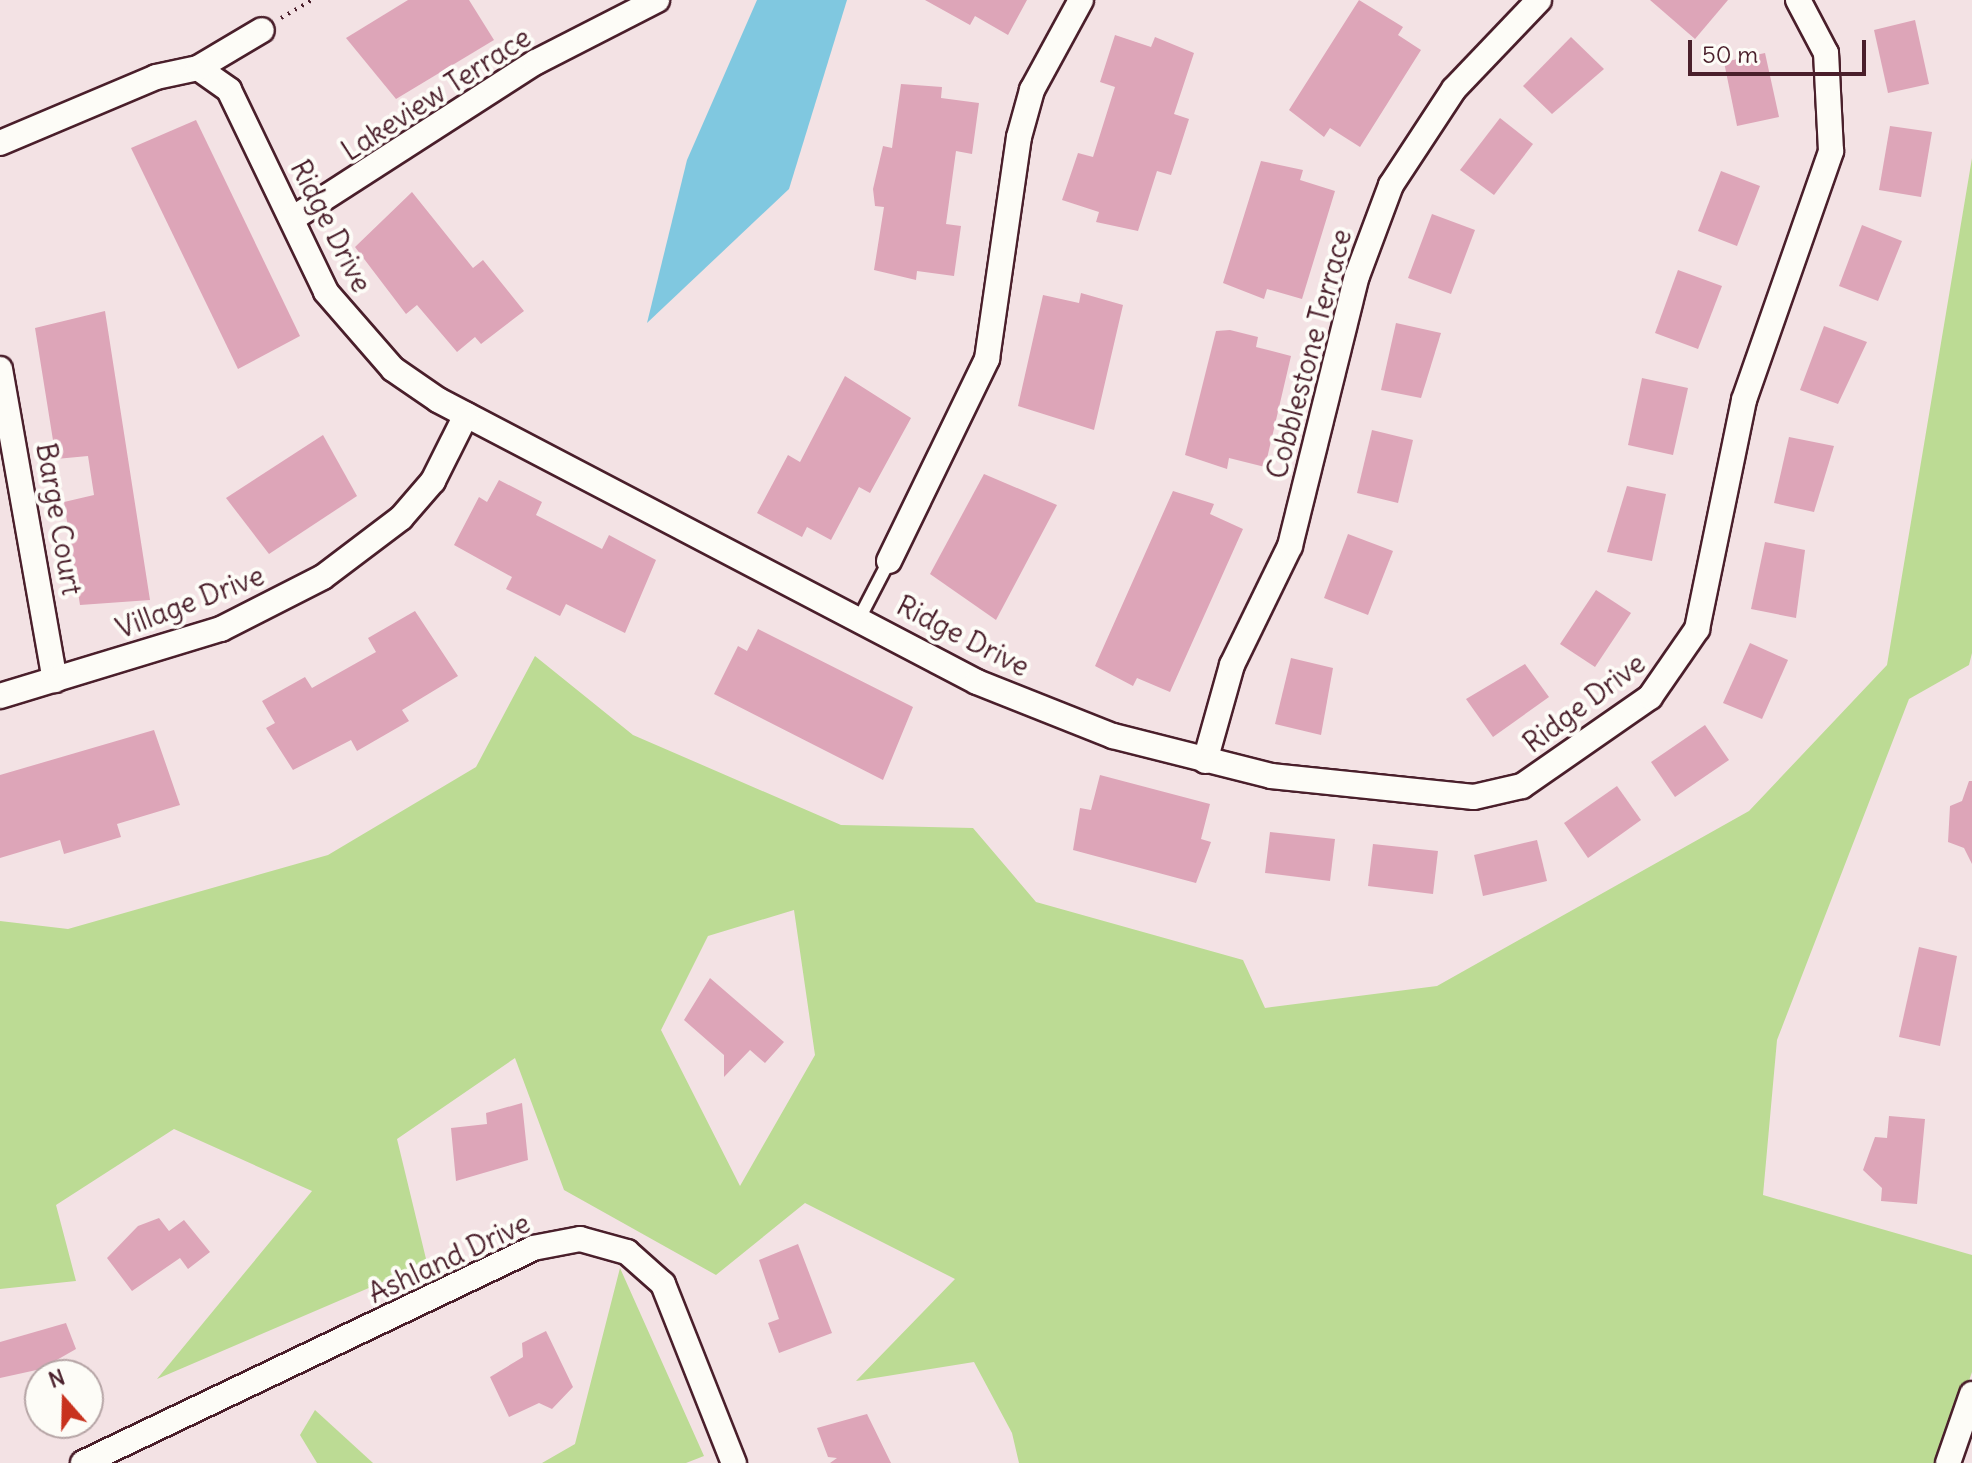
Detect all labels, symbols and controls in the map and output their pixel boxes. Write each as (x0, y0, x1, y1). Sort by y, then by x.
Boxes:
street label: Lakeview Terrace (335, 20, 537, 168)
scale bar (1692, 24, 1870, 74)
text: 50 m (1702, 39, 1758, 69)
street label: Ridge Drive (283, 154, 379, 298)
street label: Cobblestone Terrace (1260, 226, 1358, 482)
street label: Barge Court (29, 440, 89, 598)
street label: Village Drive (111, 558, 269, 646)
street label: Ridge Drive (891, 588, 1035, 684)
street label: Ridge Drive (1516, 646, 1652, 760)
street label: Ashland Drive (363, 1206, 535, 1310)
north arrow (24, 1359, 104, 1439)
text: N (45, 1363, 68, 1394)

